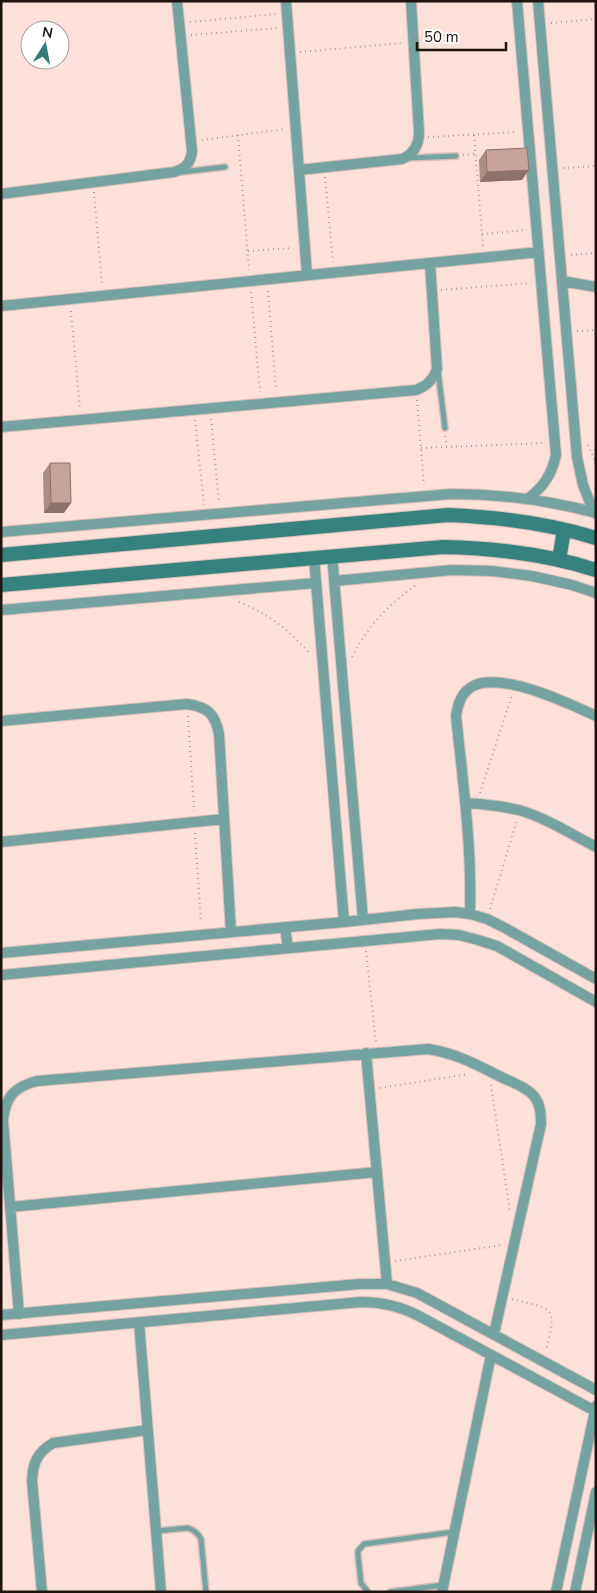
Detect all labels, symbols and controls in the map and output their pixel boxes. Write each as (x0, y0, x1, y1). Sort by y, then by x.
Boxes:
north arrow (20, 20, 70, 70)
scale bar (417, 20, 506, 52)
text: N (40, 22, 54, 43)
text: 50 m (424, 27, 459, 47)

